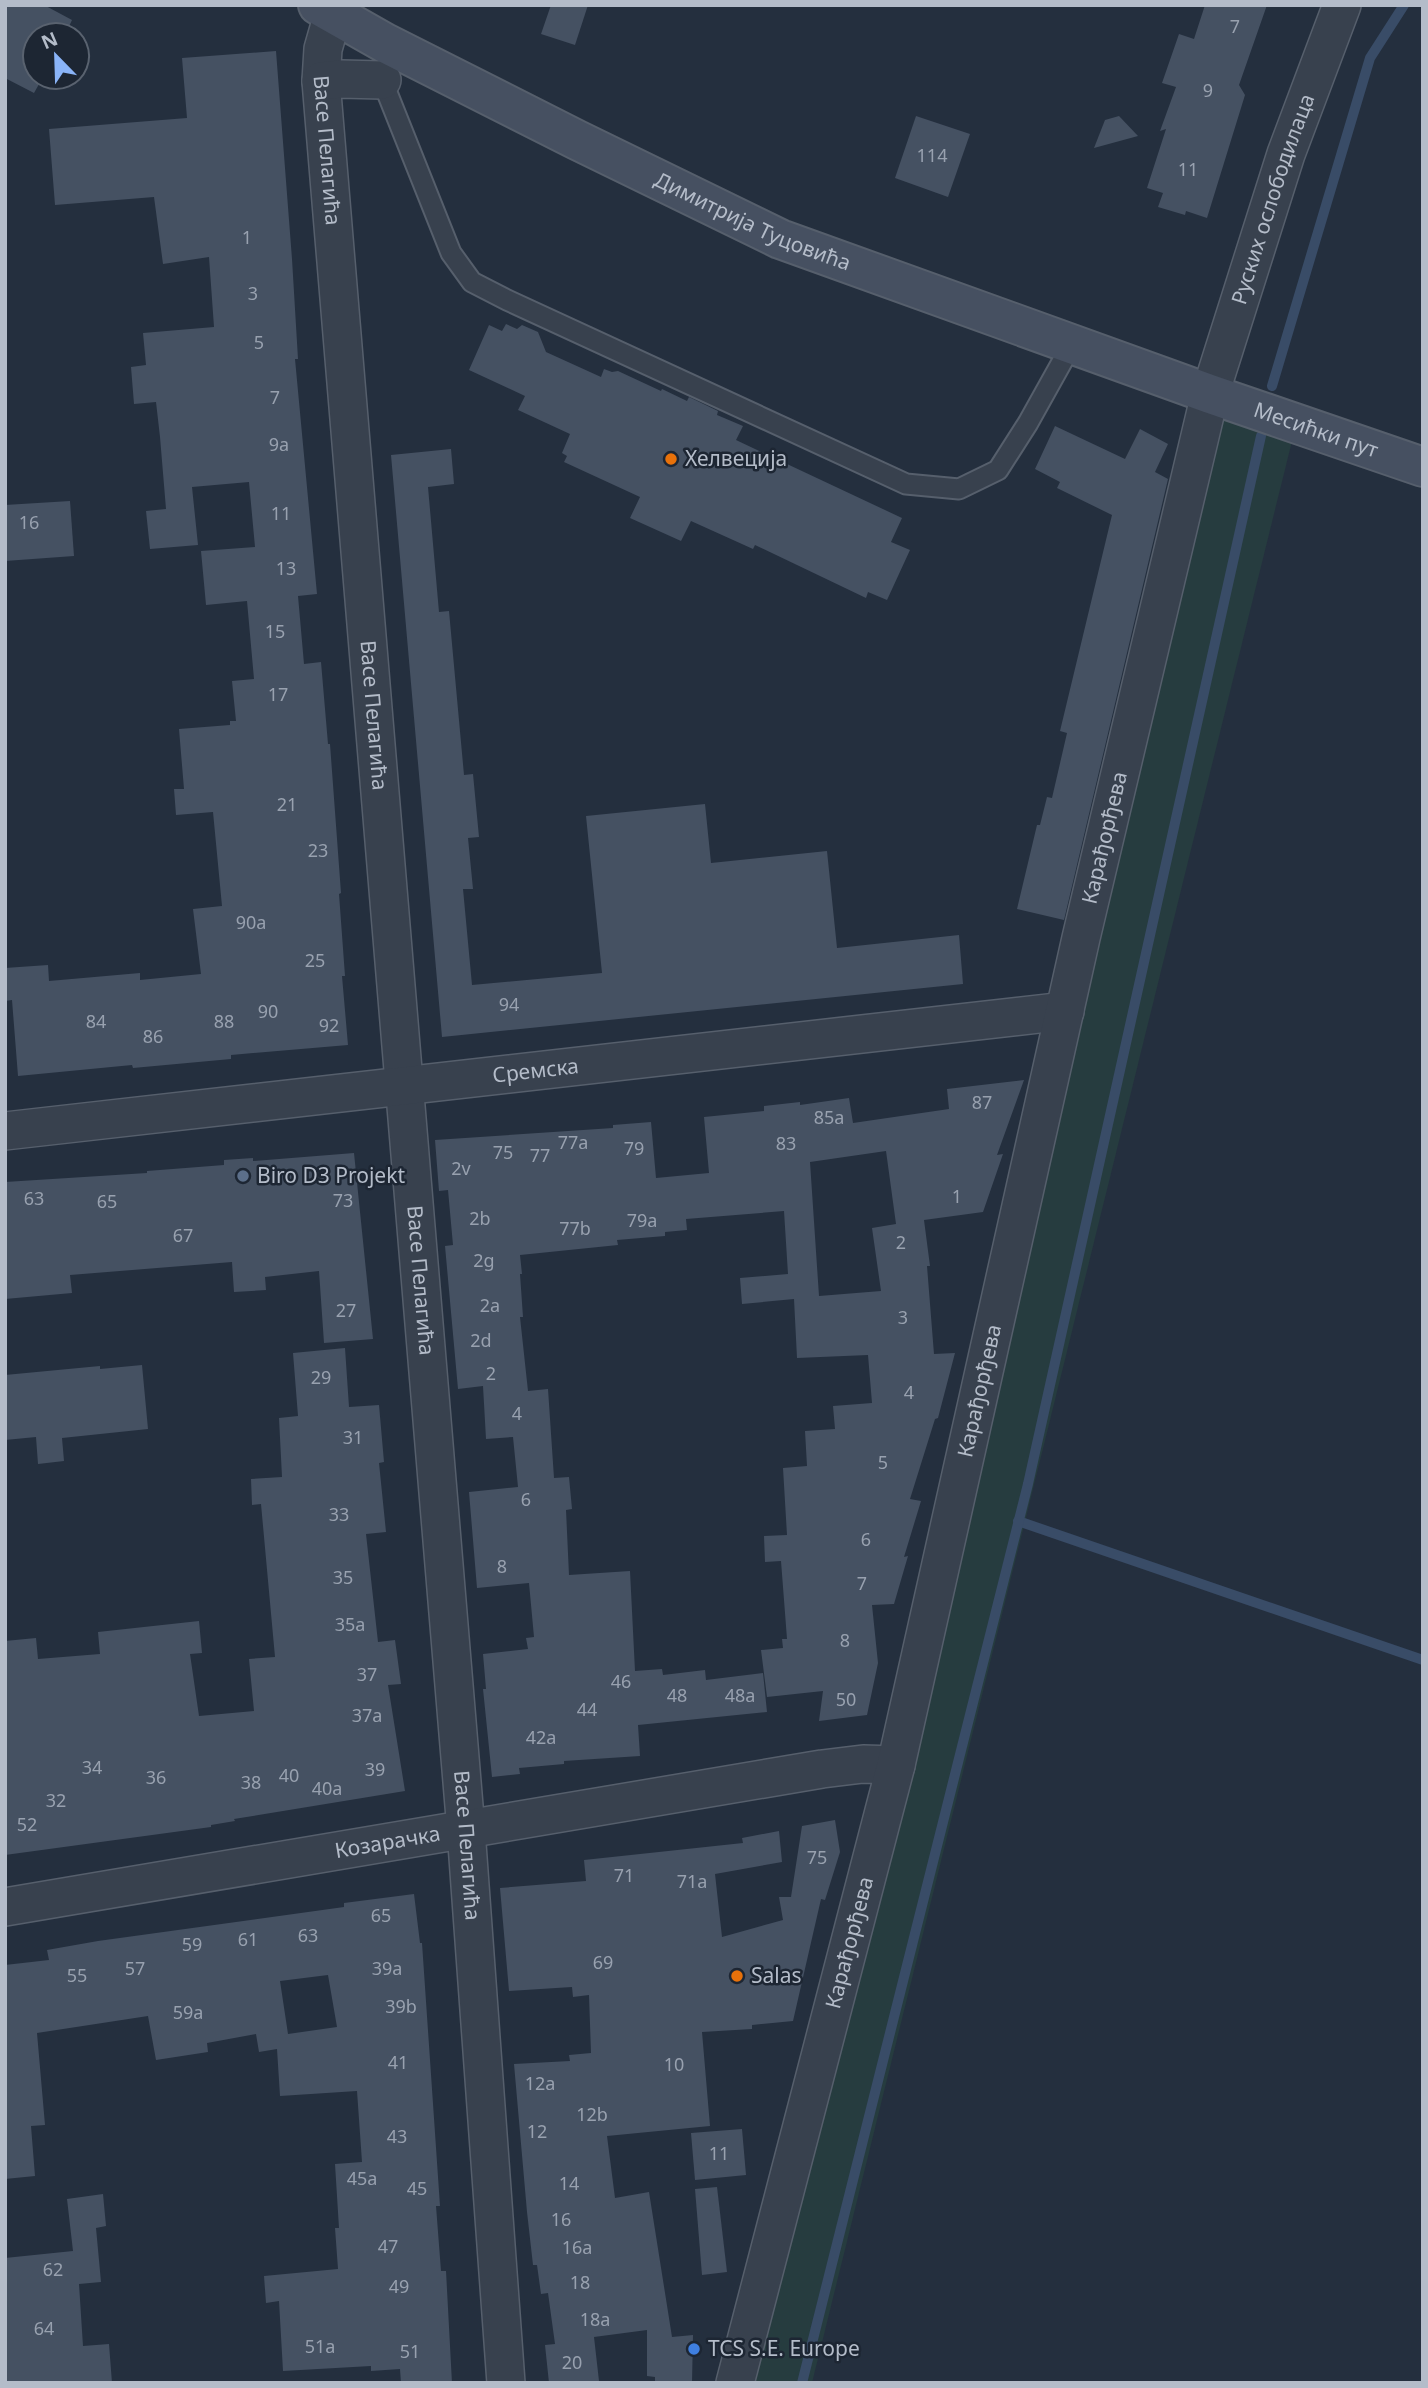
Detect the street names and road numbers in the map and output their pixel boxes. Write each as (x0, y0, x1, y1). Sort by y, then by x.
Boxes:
street label: Васе Пелагића (308, 74, 348, 226)
street label: Руских ослободилаца (1224, 89, 1320, 308)
street label: Димитрија Туцовића (650, 165, 855, 276)
street label: Месићки пут (1250, 395, 1382, 464)
street label: Васе Пелагића (354, 639, 395, 791)
street label: Карађорђева (1075, 768, 1133, 907)
street label: Сремска (491, 1051, 580, 1089)
street label: Васе Пелагића (401, 1204, 442, 1356)
street label: Карађорђева (950, 1321, 1007, 1460)
street label: Васе Пелагића (448, 1769, 488, 1921)
street label: Козарачка (333, 1819, 442, 1864)
street label: Карађорђева (818, 1873, 879, 2012)

